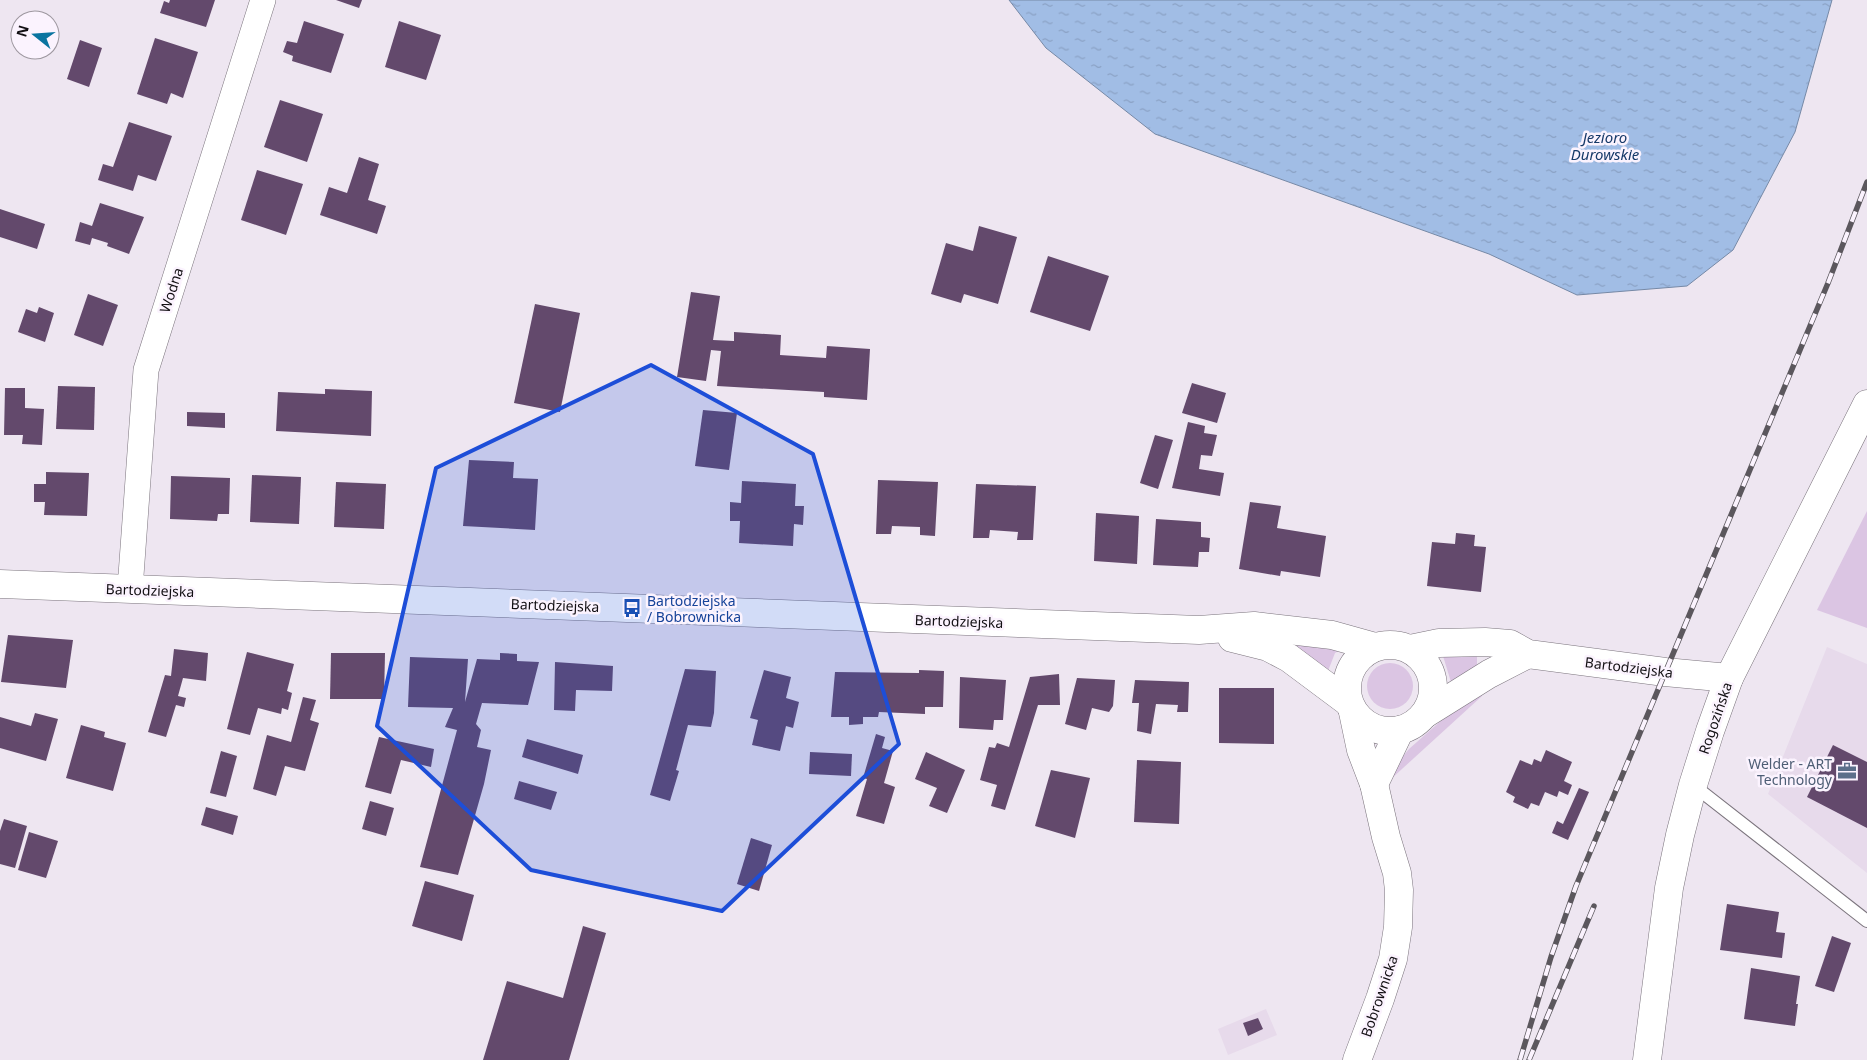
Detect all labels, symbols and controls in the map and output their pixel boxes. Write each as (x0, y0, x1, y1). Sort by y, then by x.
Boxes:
north arrow (10, 10, 60, 60)
text: N (11, 23, 33, 39)
water label: Jezioro Durowskie (1571, 127, 1640, 164)
street label: Wodna (155, 265, 187, 315)
street label: Bartodziejska (105, 579, 195, 601)
place label: Bartodziejska / Bobrownicka (647, 591, 741, 626)
street label: Bartodziejska (510, 594, 600, 616)
bus stop icon: Bartodziejska / Bobrownicka (621, 597, 643, 619)
street label: Bartodziejska (914, 610, 1004, 632)
street label: Bartodziejska (1584, 652, 1674, 682)
street label: Rogozińska (1694, 679, 1736, 757)
place label: Welder - ART Technology (1748, 754, 1833, 789)
office icon: Welder - ART Technology (1836, 760, 1858, 782)
street label: Bobrownicka (1356, 953, 1402, 1039)

